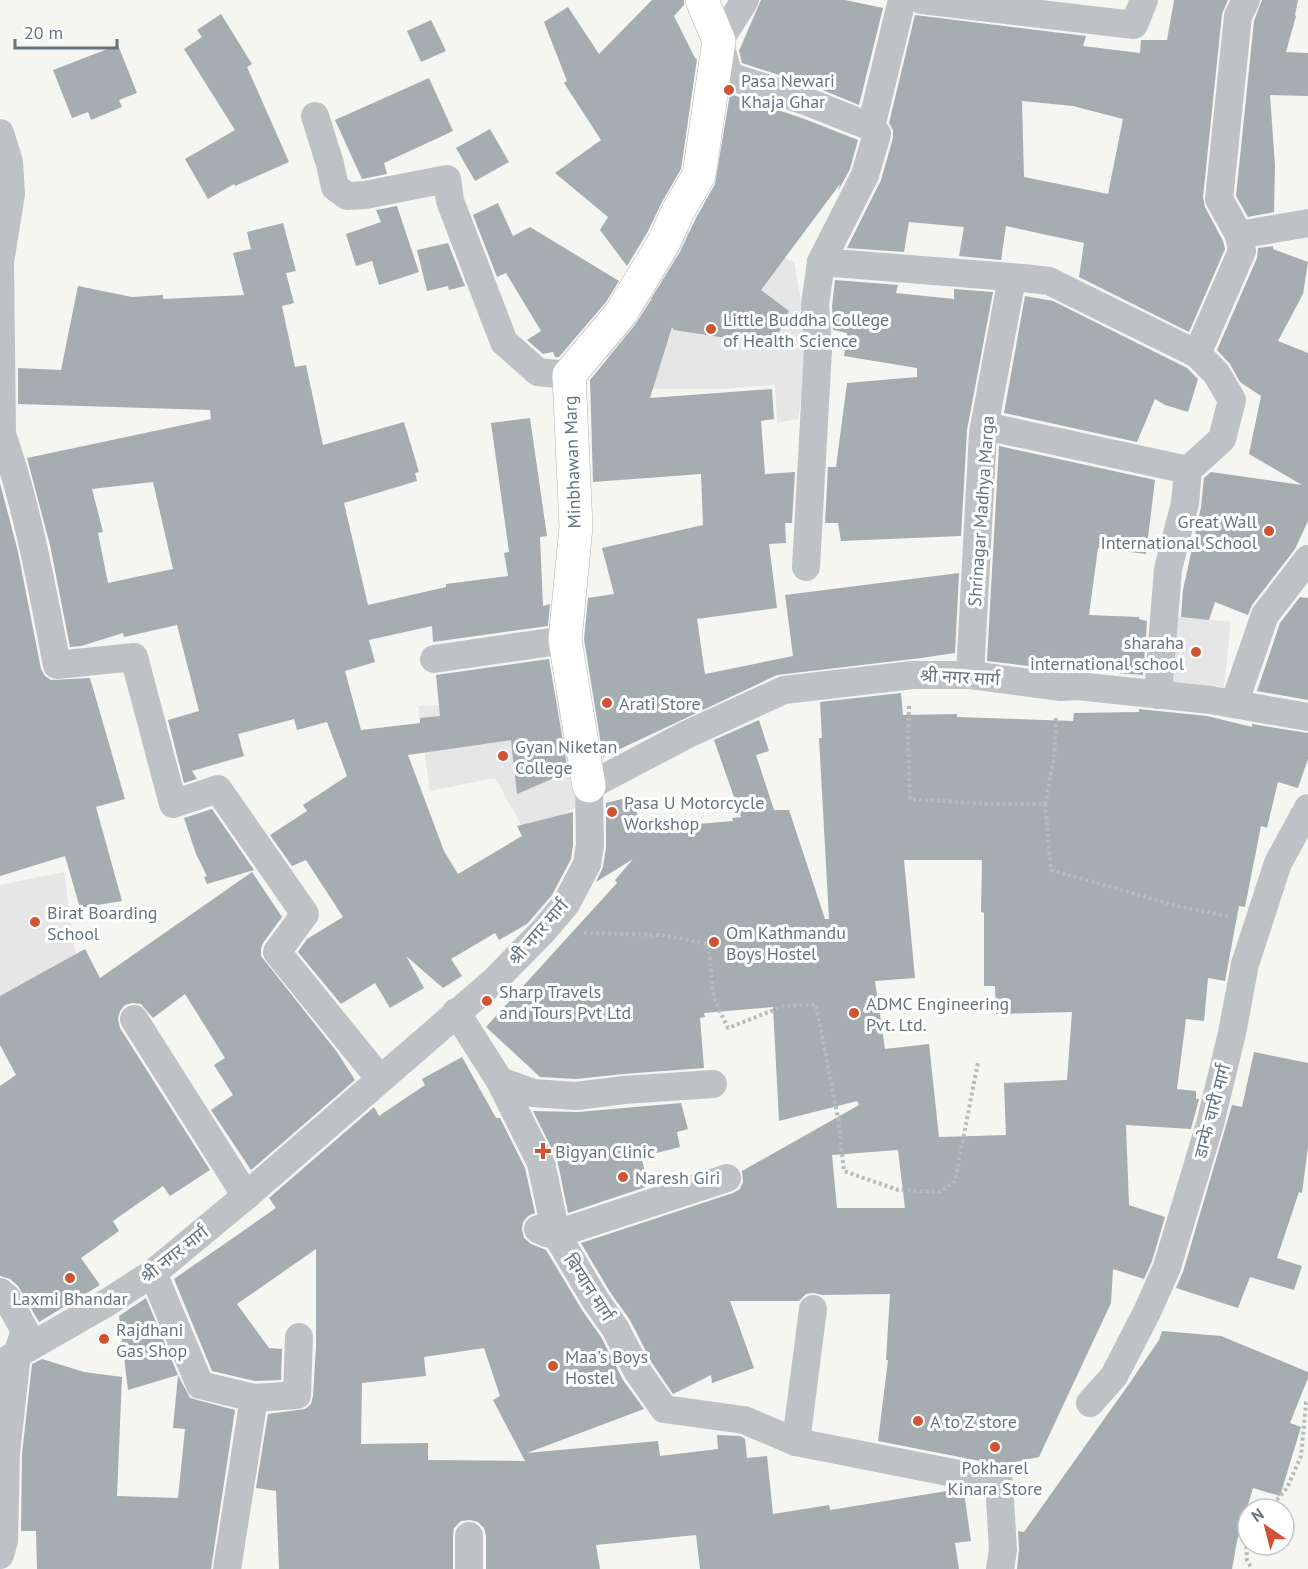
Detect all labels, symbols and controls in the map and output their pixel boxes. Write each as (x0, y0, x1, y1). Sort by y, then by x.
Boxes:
scale bar (15, 12, 117, 50)
text: 20 m (24, 21, 63, 44)
place label: Pasa Newari Khaja Ghar (741, 69, 835, 113)
marker: Pasa Newari Khaja Ghar (722, 83, 736, 97)
place label: Little Buddha College of Health Science (723, 308, 889, 352)
marker: Little Buddha College of Health Science (704, 322, 718, 336)
street label: Minbhawan Marg (558, 395, 586, 529)
street label: Shrinagar Madhya Marga (963, 415, 999, 607)
place label: Great Wall International School (1100, 510, 1258, 554)
marker: Great Wall International School (1262, 524, 1276, 538)
place label: sharaha international school (1030, 631, 1185, 675)
marker: sharaha international school (1189, 645, 1203, 659)
street label: श्री नगर मार्ग (919, 663, 1002, 691)
place label: Arati Store (619, 692, 701, 715)
marker: Arati Store (600, 696, 614, 710)
place label: Gyan Niketan College (515, 735, 617, 779)
marker: Gyan Niketan College (496, 749, 510, 763)
place label: Pasa U Motorcycle Workshop (624, 791, 764, 835)
marker: Pasa U Motorcycle Workshop (605, 805, 619, 819)
street label: श्री नगर मार्ग (503, 893, 574, 970)
place label: Birat Boarding School (47, 901, 158, 945)
marker: Birat Boarding School (28, 915, 42, 929)
place label: Om Kathmandu Boys Hostel (726, 921, 846, 965)
marker: Om Kathmandu Boys Hostel (707, 935, 721, 949)
place label: Sharp Travels and Tours Pvt Ltd (499, 980, 631, 1024)
place label: ADMC Engineering Pvt. Ltd. (866, 992, 1009, 1036)
marker: Sharp Travels and Tours Pvt Ltd (480, 994, 494, 1008)
marker: ADMC Engineering Pvt. Ltd. (847, 1006, 861, 1020)
street label: डान्फे चारी मार्ग (1188, 1061, 1236, 1161)
place label: Bigyan Clinic (555, 1140, 655, 1163)
marker: Bigyan Clinic (536, 1144, 550, 1158)
place label: Naresh Giri (635, 1166, 720, 1189)
marker: Naresh Giri (616, 1170, 630, 1184)
street label: श्री नगर मार्ग (135, 1220, 213, 1288)
street label: बिग्यान मार्ग (559, 1249, 620, 1326)
marker: Laxmi Bhandar (63, 1271, 77, 1285)
place label: Laxmi Bhandar (12, 1287, 128, 1310)
place label: Rajdhani Gas Shop (116, 1318, 187, 1362)
marker: Rajdhani Gas Shop (97, 1332, 111, 1346)
place label: Maa's Boys Hostel (565, 1345, 648, 1389)
marker: Maa's Boys Hostel (546, 1359, 560, 1373)
place label: A to Z store (930, 1410, 1017, 1433)
marker: A to Z store (911, 1414, 925, 1428)
marker: Pokharel Kinara Store (988, 1440, 1002, 1454)
place label: Pokharel Kinara Store (948, 1456, 1042, 1500)
north arrow (1236, 1497, 1296, 1557)
text: N (1247, 1504, 1267, 1526)

